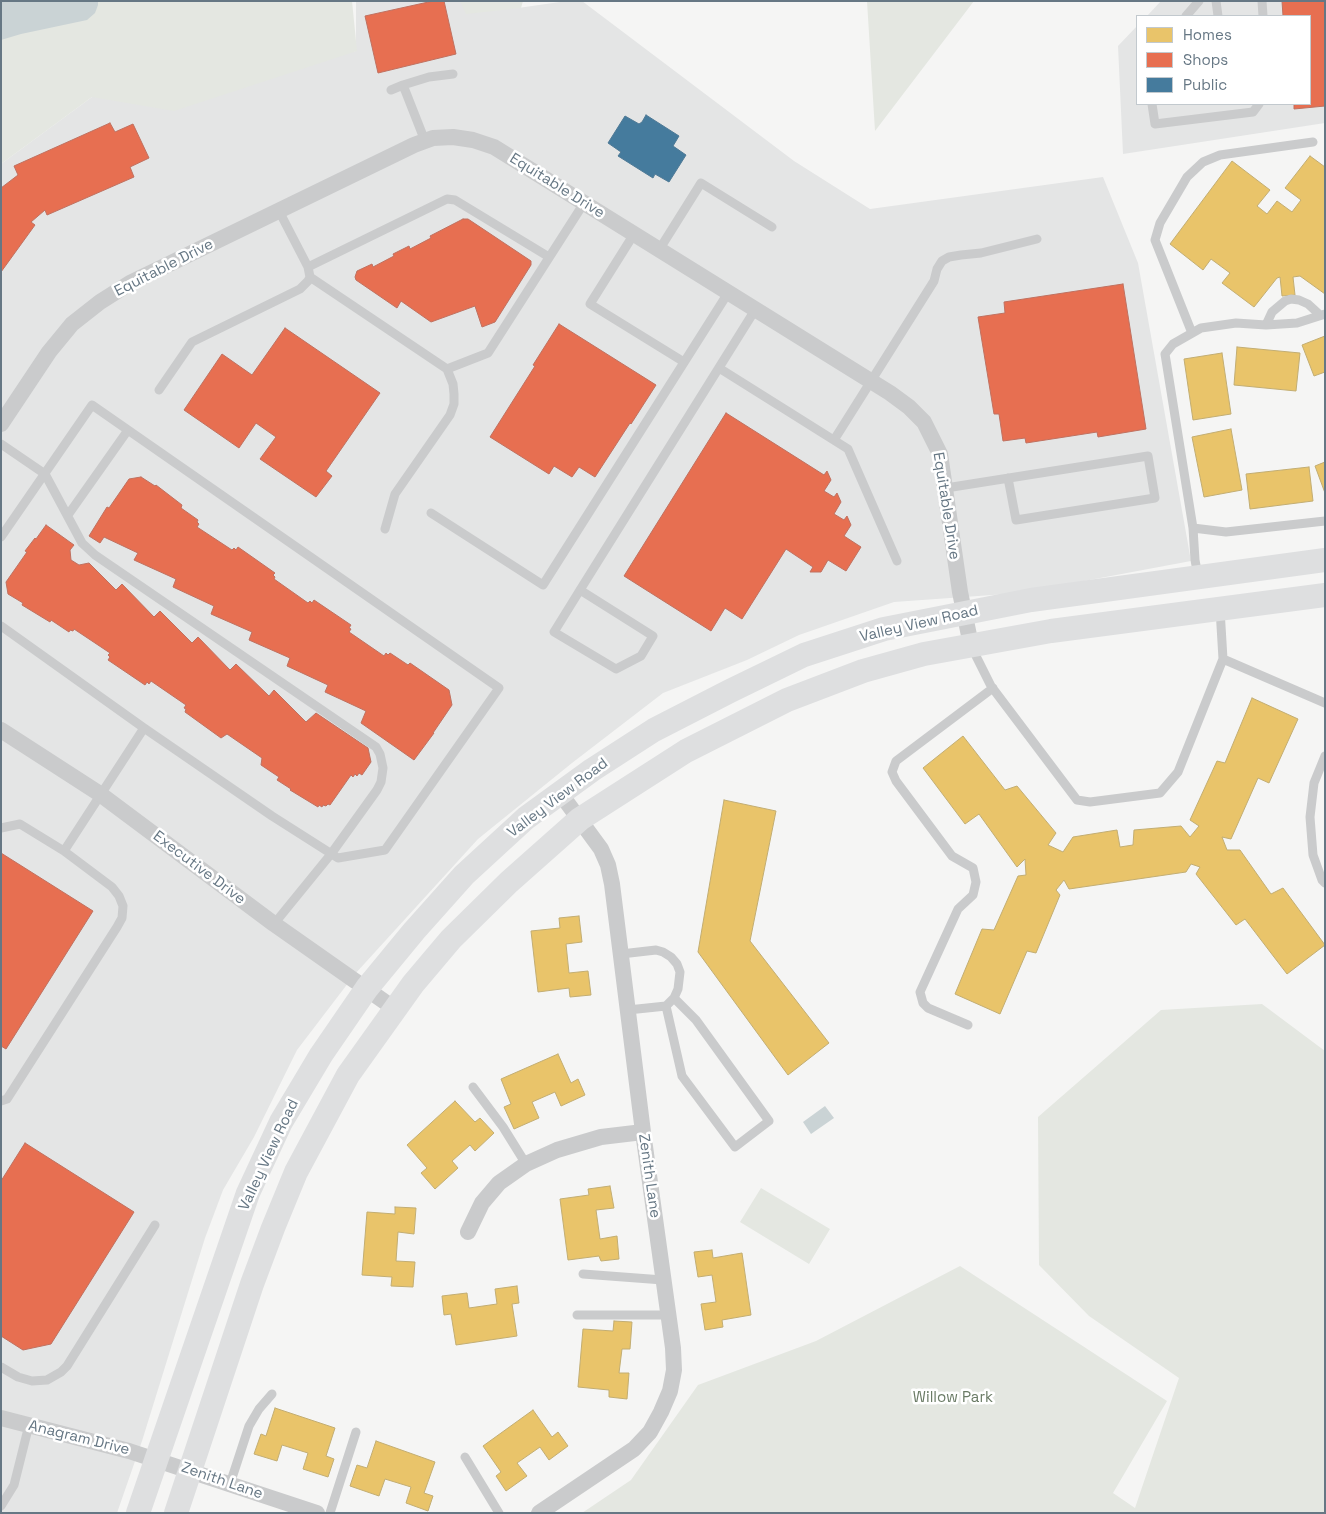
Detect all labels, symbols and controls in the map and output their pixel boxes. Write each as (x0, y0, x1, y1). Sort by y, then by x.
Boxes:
legend (1136, 15, 1311, 105)
text: Homes (1183, 25, 1232, 44)
text: Shops (1183, 50, 1228, 69)
text: Public (1183, 75, 1227, 94)
street label: Equitable Drive (506, 150, 608, 222)
street label: Equitable Drive (112, 235, 216, 301)
street label: Equitable Drive (929, 451, 963, 561)
street label: Valley View Road (858, 602, 980, 646)
street label: Valley View Road (504, 754, 612, 842)
street label: Executive Drive (149, 827, 249, 909)
street label: Valley View Road (235, 1096, 303, 1214)
street label: Zenith Lane (634, 1133, 664, 1219)
park label: Willow Park (913, 1389, 993, 1407)
street label: Anagram Drive (27, 1417, 131, 1459)
street label: Zenith Lane (179, 1459, 265, 1503)

